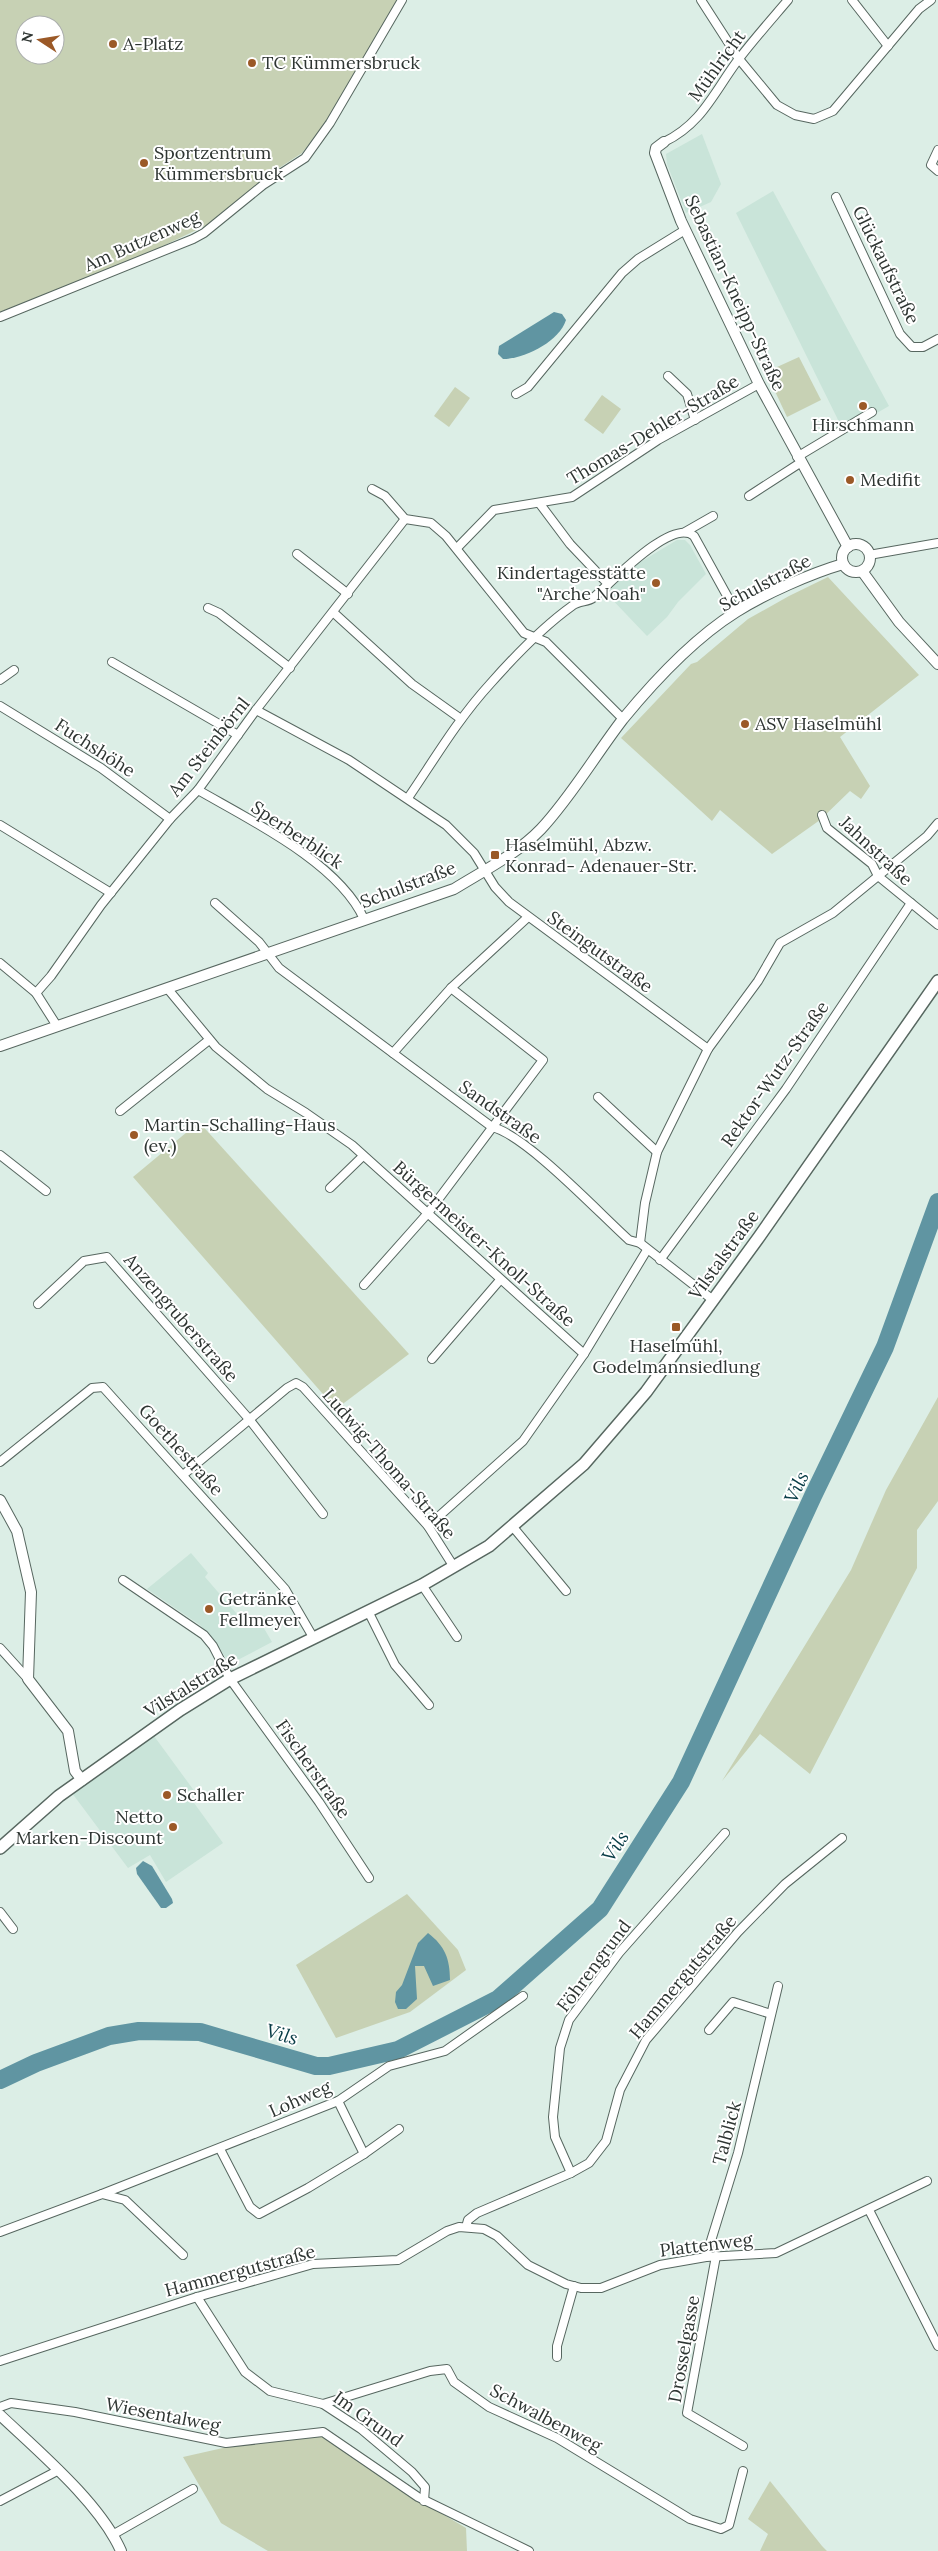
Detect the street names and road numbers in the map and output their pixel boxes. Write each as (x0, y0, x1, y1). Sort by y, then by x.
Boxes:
street label: Mühlricht (683, 25, 750, 106)
street label: Sebastian-Kneipp-Straße (680, 191, 791, 394)
street label: Glückaufstraße (848, 202, 925, 328)
street label: Am Butzenweg (79, 204, 204, 277)
street label: Thomas-Dehler-Straße (563, 369, 743, 490)
street label: Schulstraße (715, 549, 815, 616)
street label: Am Steinbörnl (162, 692, 255, 802)
street label: Fuchshöhe (51, 713, 140, 782)
street label: Sperberblick (247, 795, 348, 874)
street label: Jahnstraße (834, 810, 918, 890)
street label: Schulstraße (357, 856, 459, 913)
street label: Steingutstraße (543, 906, 658, 998)
street label: Rektor-Wutz-Straße (716, 996, 834, 1151)
street label: Sandstraße (455, 1075, 546, 1149)
street label: Bürgermeister-Knoll-Straße (388, 1156, 580, 1332)
street label: Vilstalstraße (683, 1205, 764, 1305)
street label: Anzengruberstraße (119, 1248, 244, 1387)
street label: Ludwig-Thoma-Straße (318, 1384, 461, 1544)
street label: Goethestraße (134, 1399, 229, 1501)
street label: Vilstalstraße (139, 1647, 242, 1723)
street label: Fischerstraße (271, 1715, 356, 1823)
street label: Hammergutstraße (624, 1910, 741, 2043)
street label: Föhrengrund (551, 1915, 636, 2016)
street label: Lohweg (265, 2074, 335, 2122)
street label: Talblick (707, 2098, 746, 2167)
street label: Plattenweg (658, 2227, 755, 2262)
street label: Hammergutstraße (162, 2239, 318, 2302)
street label: Drosselgasse (663, 2293, 704, 2404)
street label: Schwalbenweg (486, 2378, 607, 2457)
street label: Im Grund (329, 2386, 408, 2452)
street label: Wiesentalweg (104, 2392, 223, 2437)

